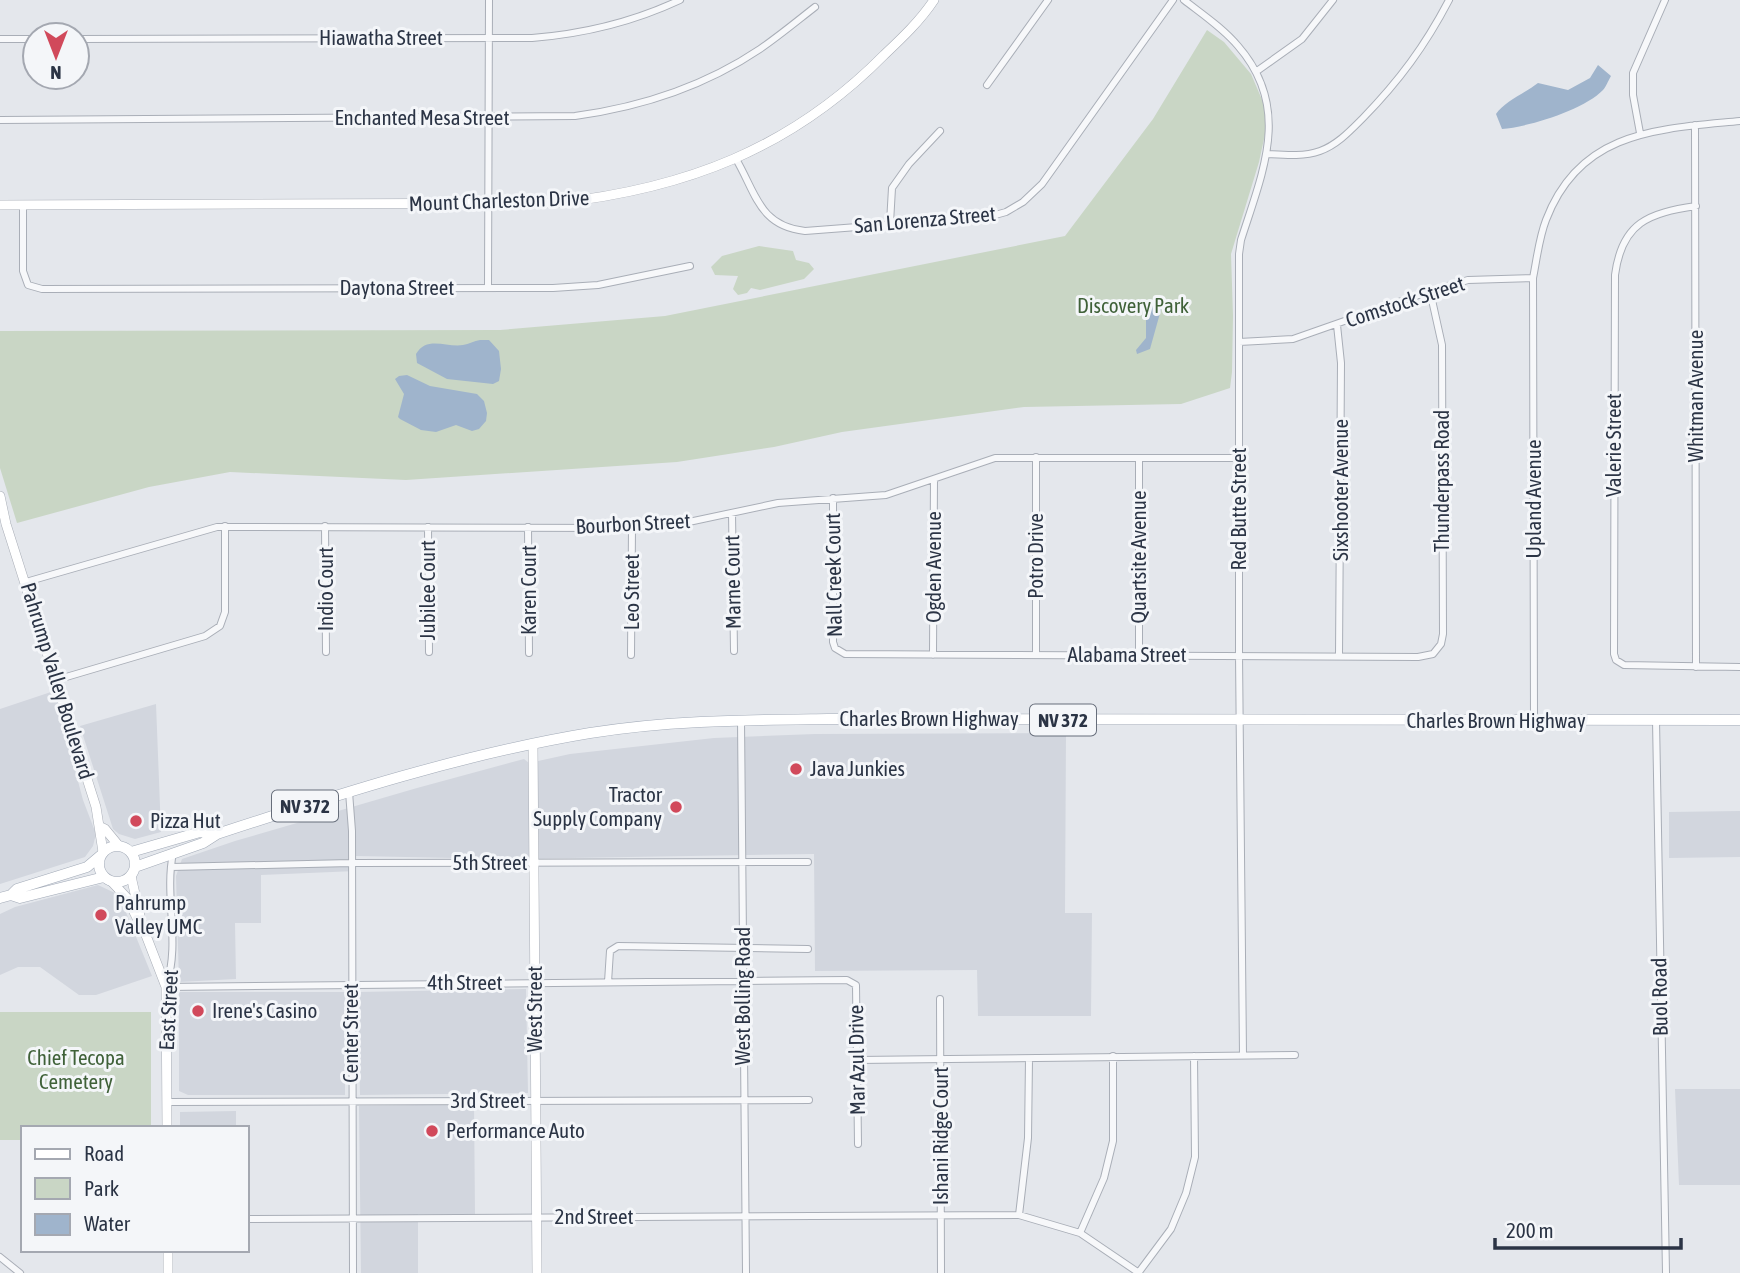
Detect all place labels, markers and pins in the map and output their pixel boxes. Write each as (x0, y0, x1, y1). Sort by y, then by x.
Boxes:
place label: Java Junkies (810, 756, 905, 780)
marker: Java Junkies (788, 761, 804, 777)
place label: Tractor Supply Company (533, 782, 663, 830)
marker: Tractor Supply Company (668, 799, 684, 815)
place label: Pizza Hut (150, 808, 221, 832)
marker: Pizza Hut (128, 813, 144, 829)
place label: Pahrump Valley UMC (115, 890, 203, 938)
marker: Pahrump Valley UMC (93, 907, 109, 923)
place label: Irene's Casino (212, 998, 317, 1022)
marker: Irene's Casino (190, 1003, 206, 1019)
place label: Performance Auto (446, 1118, 585, 1142)
marker: Performance Auto (424, 1123, 440, 1139)

